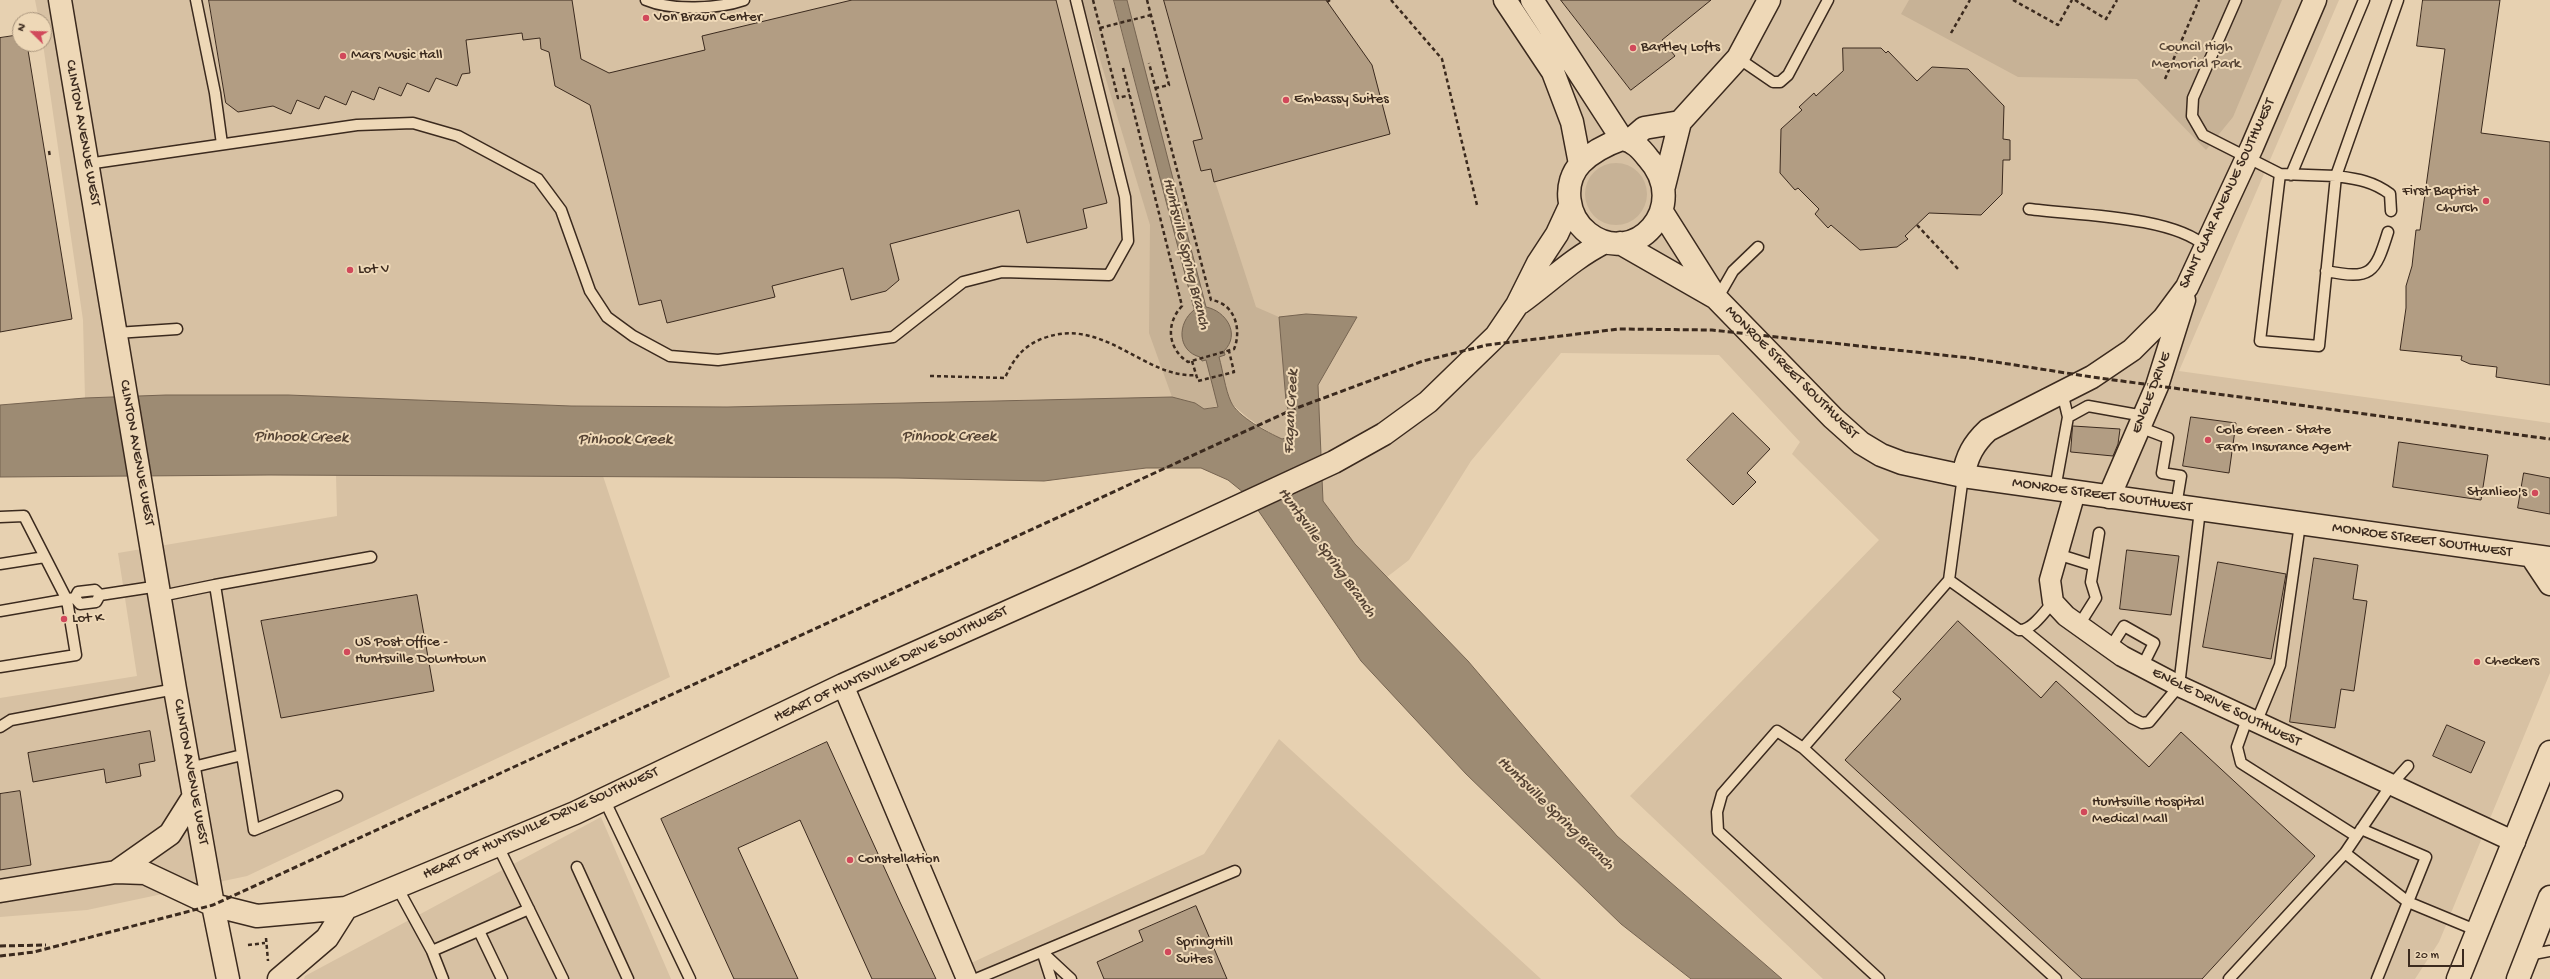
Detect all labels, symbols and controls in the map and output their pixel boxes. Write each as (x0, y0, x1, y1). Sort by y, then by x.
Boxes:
place label: Von Braun Center (654, 9, 762, 27)
north arrow (12, 12, 52, 52)
marker: Von Braun Center (641, 13, 651, 23)
text: N (15, 22, 29, 33)
place label: Bartley Lofts (1641, 39, 1720, 57)
park label: Council High Memorial Park (2152, 39, 2240, 74)
marker: Bartley Lofts (1628, 43, 1638, 53)
place label: Mars Music Hall (351, 47, 442, 65)
marker: Mars Music Hall (338, 51, 348, 61)
street label: CLINTON AVENUE WEST (60, 59, 104, 207)
place label: Embassy Suites (1294, 91, 1389, 109)
marker: Embassy Suites (1281, 95, 1291, 105)
street label: SAINT CLAIR AVENUE SOUTHWEST (2176, 96, 2280, 292)
water label: Huntsville Spring Branch (1157, 176, 1213, 332)
place label: First Baptist Church (2402, 183, 2478, 218)
marker: First Baptist Church (2481, 196, 2491, 206)
place label: Lot V (358, 261, 389, 279)
marker: Lot V (345, 265, 355, 275)
street label: MONROE STREET SOUTHWEST (1720, 302, 1862, 444)
street label: ENGLE DRIVE (2128, 350, 2176, 436)
water label: Fagan Creek (1280, 369, 1304, 455)
street label: CLINTON AVENUE WEST (114, 379, 158, 527)
place label: Cole Green - State Farm Insurance Agent (2216, 422, 2350, 457)
water label: Pinhook Creek (254, 428, 348, 448)
water label: Pinhook Creek (902, 428, 996, 448)
water label: Pinhook Creek (578, 431, 672, 451)
marker: Cole Green - State Farm Insurance Agent (2203, 435, 2213, 445)
street label: MONROE STREET SOUTHWEST (2011, 474, 2193, 518)
water label: Huntsville Spring Branch (1273, 484, 1379, 622)
place label: Stanlieo's (2467, 484, 2527, 502)
marker: Stanlieo's (2530, 488, 2540, 498)
street label: MONROE STREET SOUTHWEST (2331, 519, 2513, 563)
street label: HEART OF HUNTSVILLE DRIVE SOUTHWEST (771, 603, 1011, 727)
place label: Lot K (72, 610, 103, 628)
marker: Lot K (59, 614, 69, 624)
place label: US Post Office - Huntsville Downtown (355, 634, 486, 669)
marker: US Post Office - Huntsville Downtown (342, 647, 352, 657)
place label: Checkers (2485, 653, 2539, 671)
marker: Checkers (2472, 657, 2482, 667)
street label: ENGLE DRIVE SOUTHWEST (2149, 664, 2303, 752)
street label: CLINTON AVENUE WEST (168, 698, 212, 846)
water label: Huntsville Spring Branch (1492, 753, 1618, 875)
street label: HEART OF HUNTSVILLE DRIVE SOUTHWEST (420, 764, 662, 884)
place label: Huntsville Hospital Medical Mall (2092, 794, 2204, 829)
marker: Huntsville Hospital Medical Mall (2079, 807, 2089, 817)
place label: Constellation (858, 851, 940, 869)
marker: Constellation (845, 855, 855, 865)
place label: SpringHill Suites (1176, 934, 1233, 969)
scale bar (2410, 941, 2466, 967)
marker: SpringHill Suites (1163, 947, 1173, 957)
text: 20 m (2415, 949, 2439, 963)

